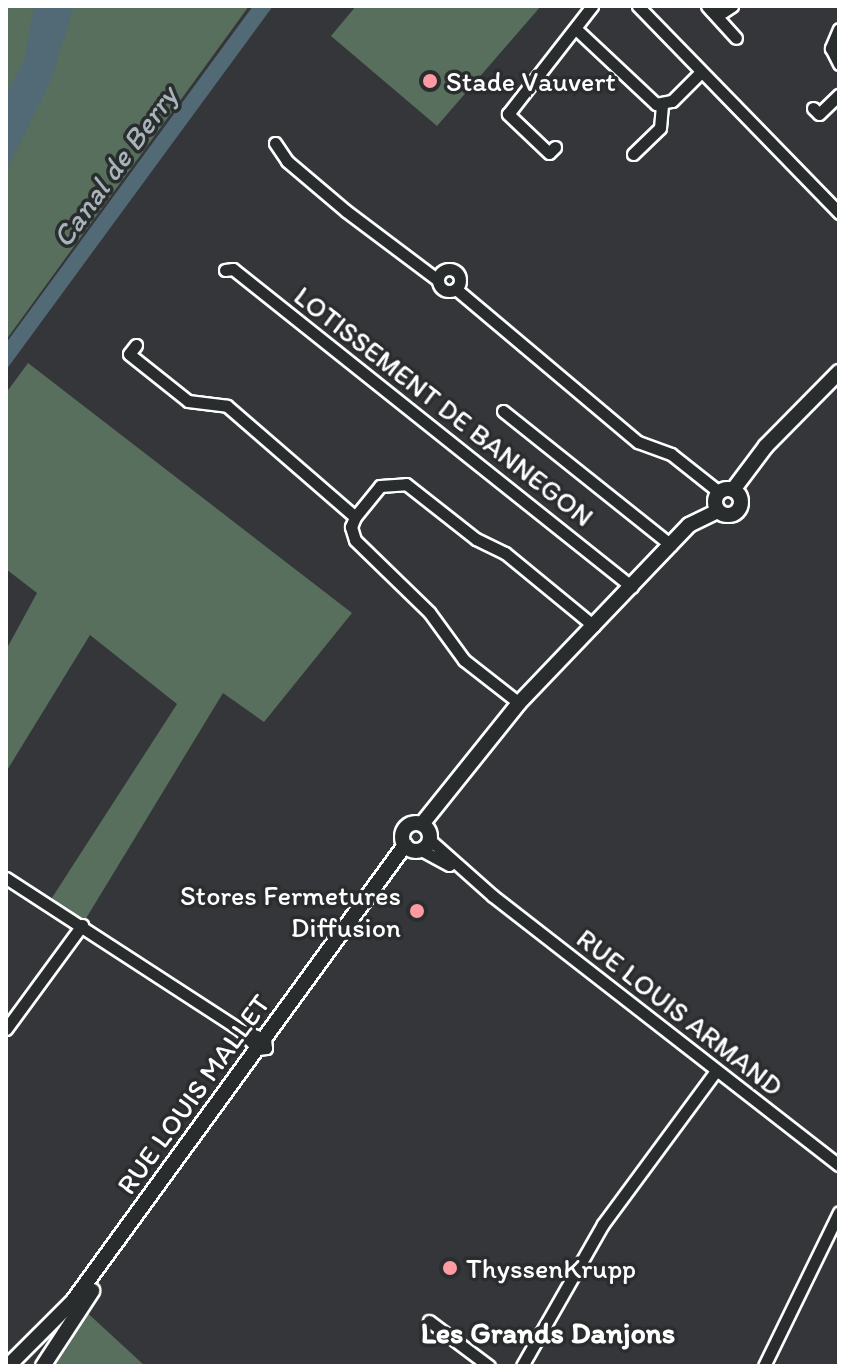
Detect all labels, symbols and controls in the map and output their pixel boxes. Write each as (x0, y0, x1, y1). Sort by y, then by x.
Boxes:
place label: Stade Vauvert (446, 64, 614, 98)
marker: Stade Vauvert (421, 72, 439, 90)
water label: Canal de Berry (44, 79, 186, 255)
street label: LOTISSEMENT DE BANNEGON (287, 279, 601, 533)
place label: Stores Fermetures Diffusion (181, 878, 401, 944)
marker: Stores Fermetures Diffusion (408, 902, 426, 920)
street label: RUE LOUIS ARMAND (569, 920, 791, 1104)
street label: RUE LOUIS MALLET (108, 986, 278, 1202)
place label: ThyssenKrupp (466, 1251, 636, 1285)
marker: ThyssenKrupp (441, 1259, 459, 1277)
district label: Les Grands Danjons (420, 1315, 676, 1351)

